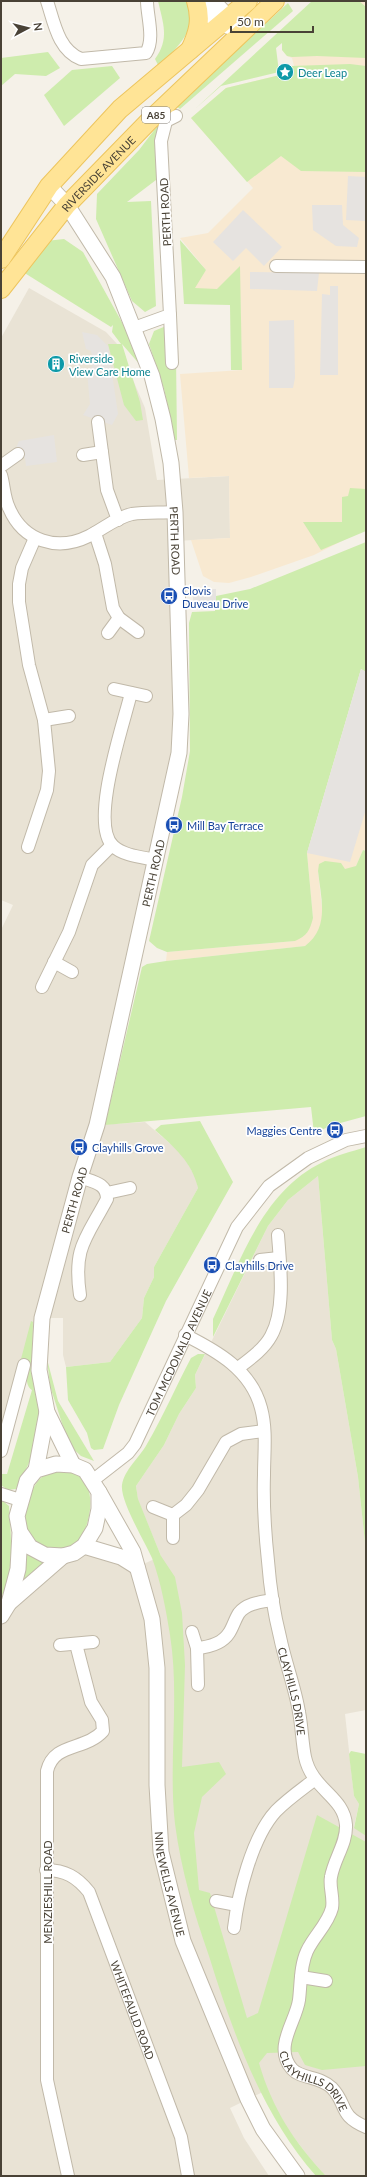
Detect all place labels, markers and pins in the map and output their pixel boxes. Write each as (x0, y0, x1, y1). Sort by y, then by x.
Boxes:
place icon: Deer Leap (275, 62, 295, 82)
place label: Deer Leap (298, 66, 347, 79)
place label: Riverside View Care Home (69, 352, 151, 378)
building icon: Riverside View Care Home (46, 354, 66, 374)
place label: Clovis Duveau Drive (182, 584, 249, 610)
bus stop icon: Clovis Duveau Drive (159, 586, 179, 606)
bus stop icon: Mill Bay Terrace (164, 815, 184, 835)
place label: Mill Bay Terrace (187, 819, 264, 832)
bus stop icon: Maggies Centre (325, 1120, 345, 1140)
place label: Maggies Centre (246, 1124, 322, 1137)
bus stop icon: Clayhills Grove (69, 1137, 89, 1157)
place label: Clayhills Grove (92, 1141, 164, 1154)
bus stop icon: Clayhills Drive (202, 1255, 222, 1275)
place label: Clayhills Drive (225, 1259, 294, 1272)

